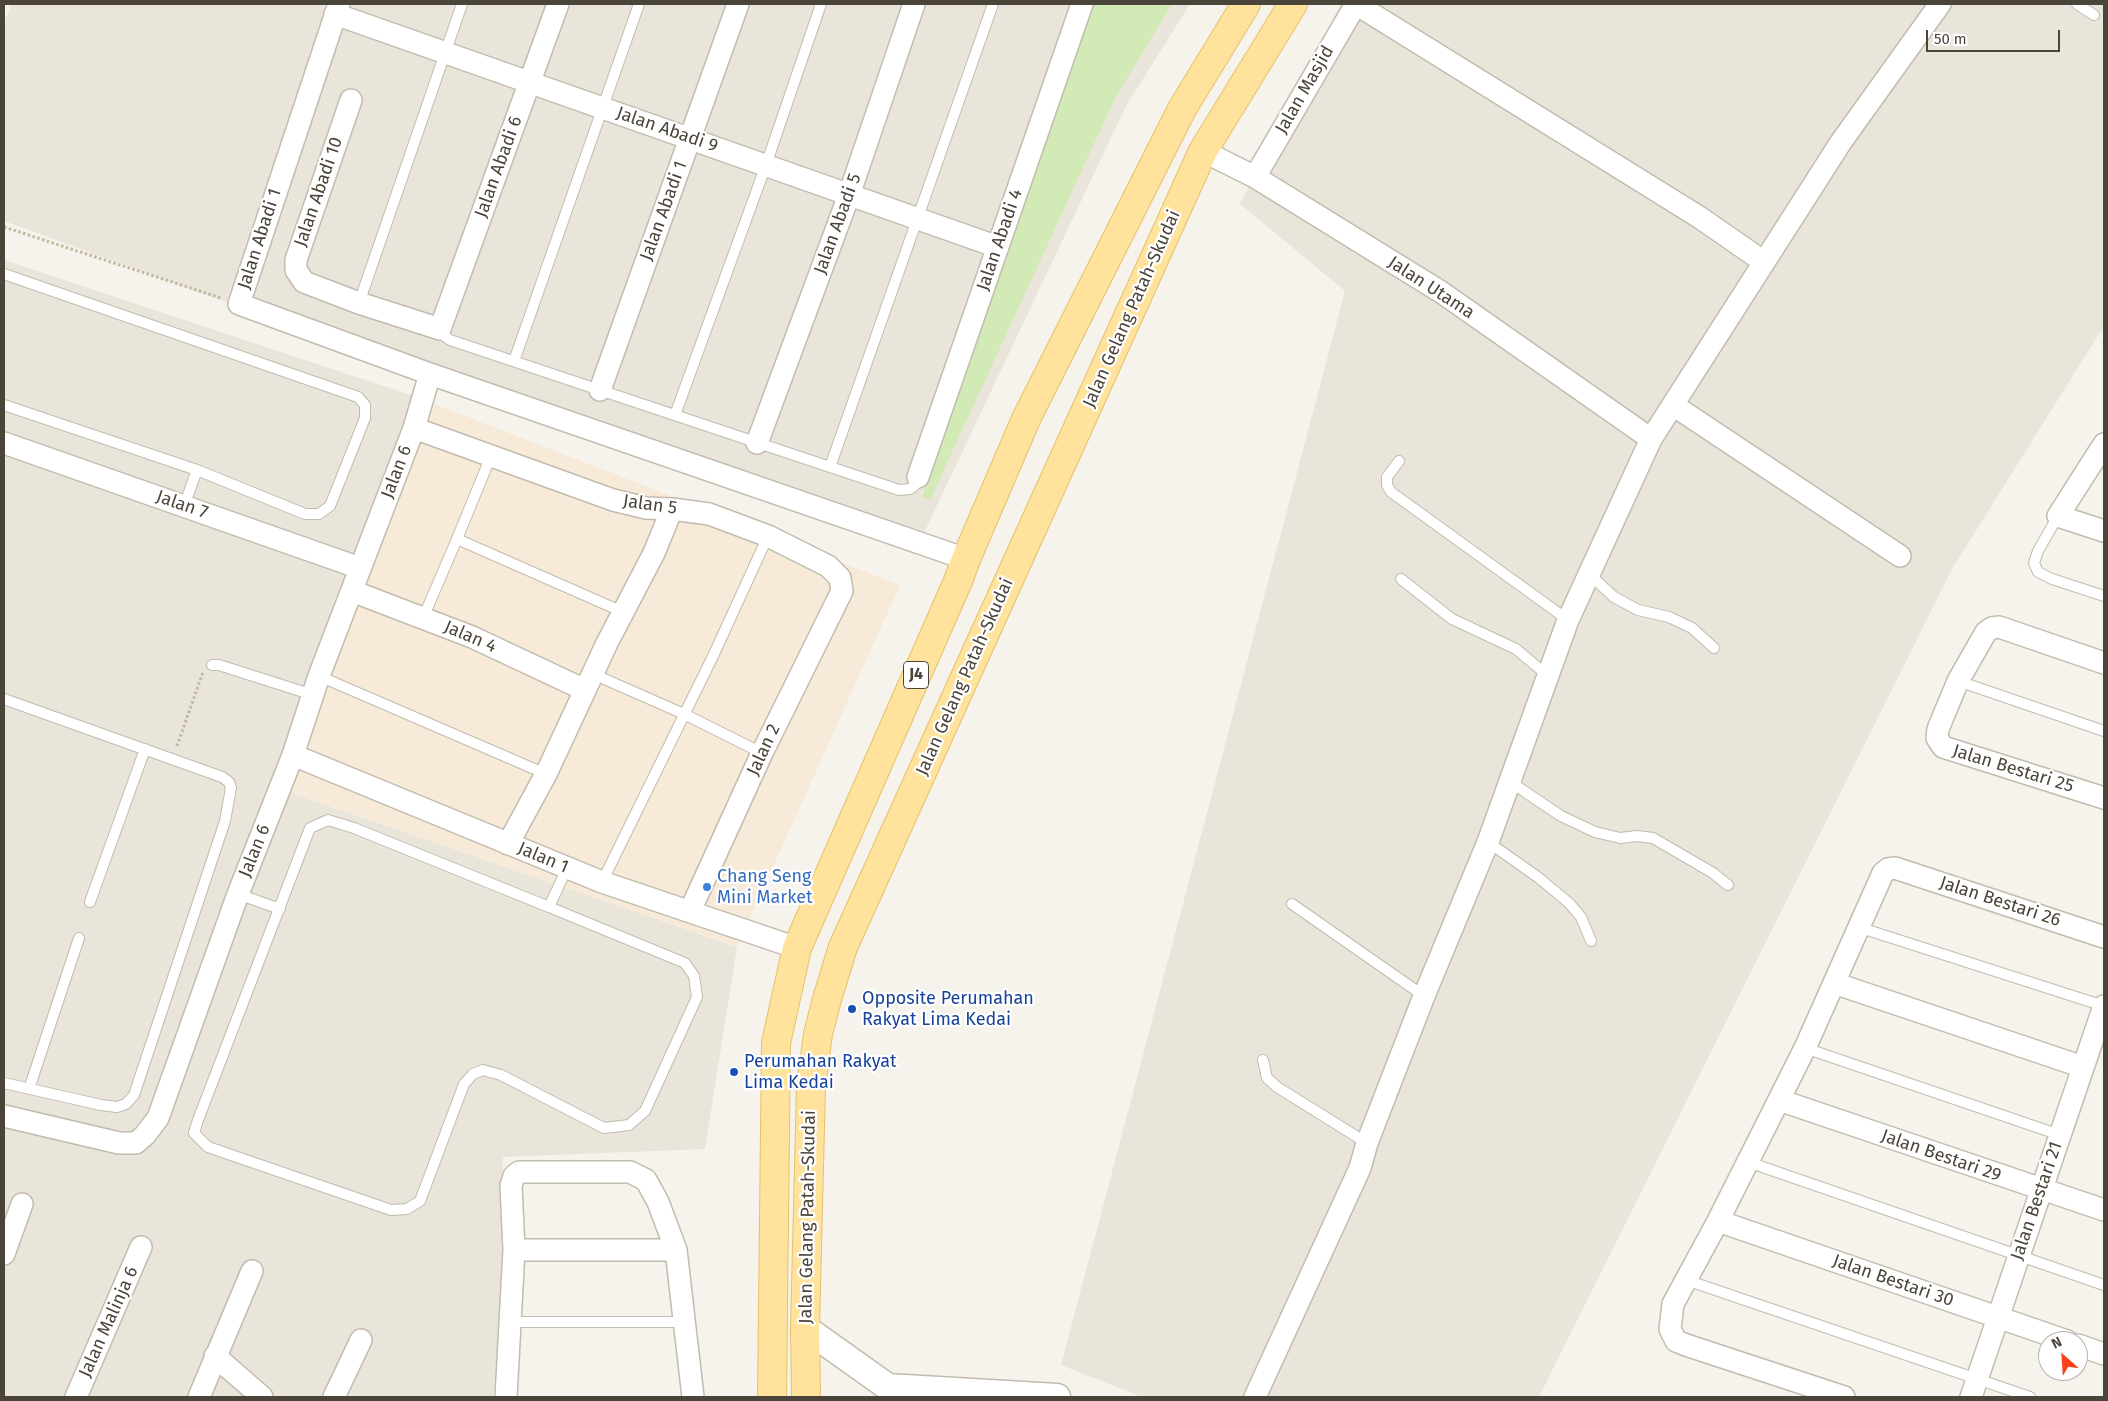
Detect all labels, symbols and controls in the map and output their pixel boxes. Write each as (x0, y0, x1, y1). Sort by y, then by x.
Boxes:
scale bar (1928, 20, 2062, 52)
text: 50 m (1934, 30, 1967, 48)
street label: Jalan Masjid (1271, 42, 1339, 138)
street label: Jalan Abadi 9 (613, 103, 721, 157)
street label: Jalan Abadi 6 (471, 113, 527, 221)
street label: Jalan Abadi 10 (290, 134, 348, 250)
street label: Jalan Abadi 1 (636, 158, 692, 264)
street label: Jalan Abadi 5 (810, 171, 866, 277)
street label: Jalan Abadi 1 (234, 186, 286, 292)
street label: Jalan Abadi 4 (973, 186, 1027, 294)
street label: Jalan Gelang Patah-Skudai (1079, 207, 1185, 411)
street label: Jalan Utama (1384, 252, 1478, 324)
street label: Jalan 6 (377, 442, 417, 502)
street label: Jalan 7 (153, 486, 211, 524)
street label: Jalan 5 (622, 491, 678, 519)
street label: Jalan Gelang Patah-Skudai (912, 575, 1018, 779)
street label: Jalan 4 (440, 616, 500, 658)
road number: J4 (904, 662, 928, 688)
street label: Jalan 2 (743, 721, 785, 779)
street label: Jalan Bestari 25 (1950, 740, 2076, 798)
street label: Jalan 6 (235, 821, 275, 881)
street label: Jalan 1 (514, 838, 572, 878)
place label: Chang Seng Mini Market (717, 866, 813, 909)
street label: Jalan Bestari 26 (1937, 872, 2063, 932)
marker: Chang Seng Mini Market (701, 881, 713, 893)
place label: Opposite Perumahan Rakyat Lima Kedai (862, 988, 1034, 1030)
marker: Opposite Perumahan Rakyat Lima Kedai (846, 1003, 858, 1015)
place label: Perumahan Rakyat Lima Kedai (744, 1051, 897, 1094)
marker: Perumahan Rakyat Lima Kedai (728, 1066, 740, 1078)
street label: Jalan Gelang Patah-Skudai (795, 1110, 821, 1324)
street label: Jalan Bestari 29 (1878, 1125, 2004, 1187)
street label: Jalan Bestari 21 (2007, 1139, 2067, 1263)
street label: Jalan Bestari 30 (1830, 1250, 1956, 1312)
street label: Jalan Malinja 6 (75, 1263, 143, 1381)
north arrow (2038, 1331, 2088, 1381)
text: N (2049, 1333, 2065, 1353)

